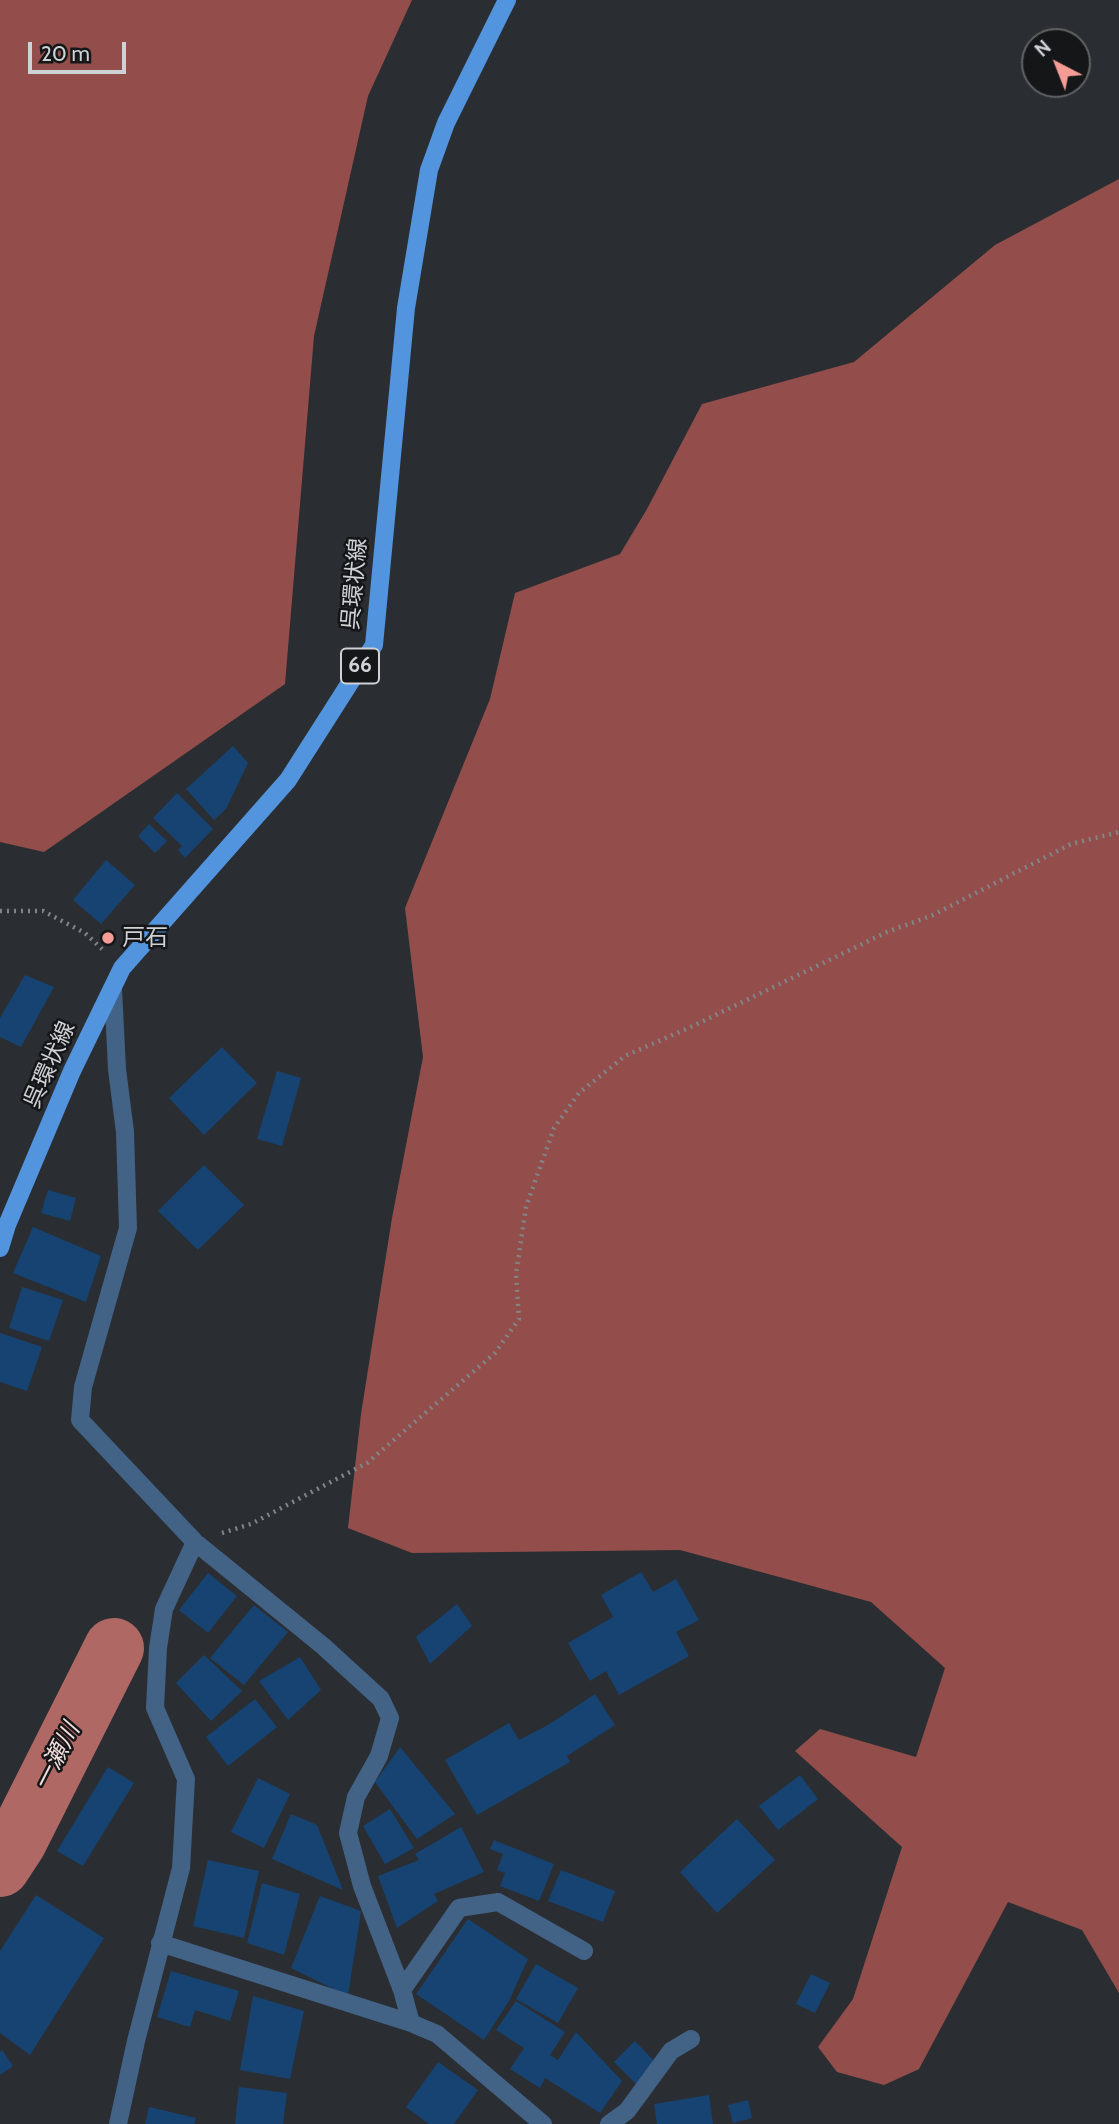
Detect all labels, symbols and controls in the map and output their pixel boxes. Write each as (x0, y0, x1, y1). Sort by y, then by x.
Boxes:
scale bar (32, 28, 130, 72)
north arrow (1021, 28, 1091, 98)
text: N (1030, 35, 1056, 62)
text: 20 m (41, 41, 90, 66)
street label: 呉環状線 (337, 537, 373, 631)
road number: 66 (341, 648, 379, 684)
place label: 戸石 (122, 924, 168, 952)
marker: 戸石 (100, 930, 116, 946)
street label: 呉環状線 (19, 1017, 81, 1113)
water label: 一瀬川 (28, 1718, 86, 1796)

